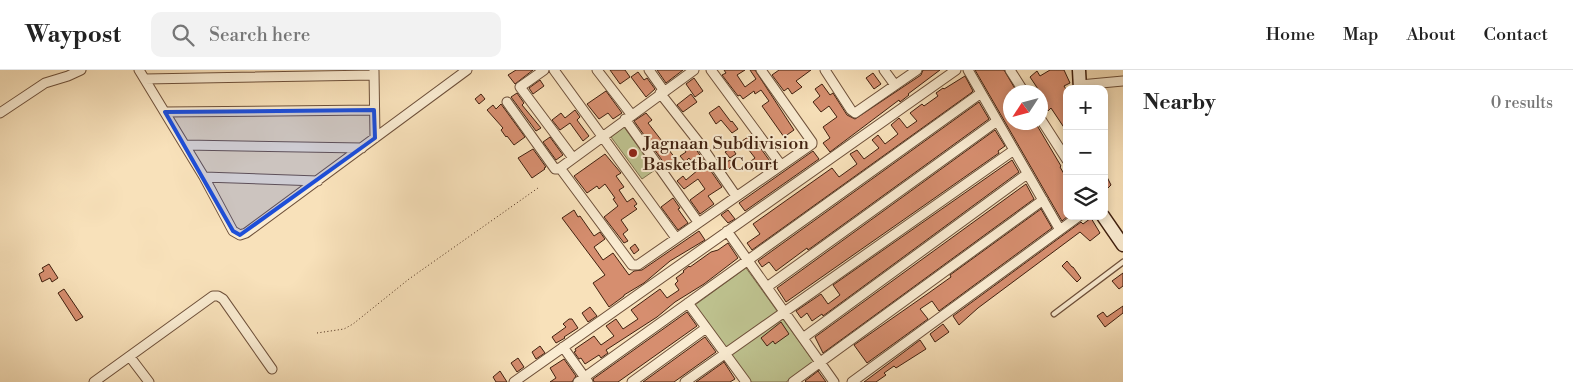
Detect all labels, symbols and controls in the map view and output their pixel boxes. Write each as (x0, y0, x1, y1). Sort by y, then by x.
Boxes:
search box (151, 12, 501, 57)
text: Waypost (25, 20, 121, 50)
icon: search (169, 21, 197, 49)
text: Search here (209, 23, 310, 47)
text: Home (1266, 23, 1315, 46)
text: Map (1343, 23, 1379, 46)
text: About (1407, 23, 1456, 46)
text: Contact (1484, 23, 1548, 46)
north arrow (1003, 85, 1048, 130)
map controls (1063, 85, 1108, 220)
button: + (1063, 85, 1108, 130)
text: Nearby (1143, 90, 1216, 116)
text: 0 results (1491, 93, 1553, 113)
button: − (1063, 130, 1108, 175)
place label: Jagnaan Subdivision Basketball Court (642, 132, 809, 176)
marker: Jagnaan Subdivision Basketball Court (627, 147, 639, 159)
button: layers (1063, 175, 1108, 220)

